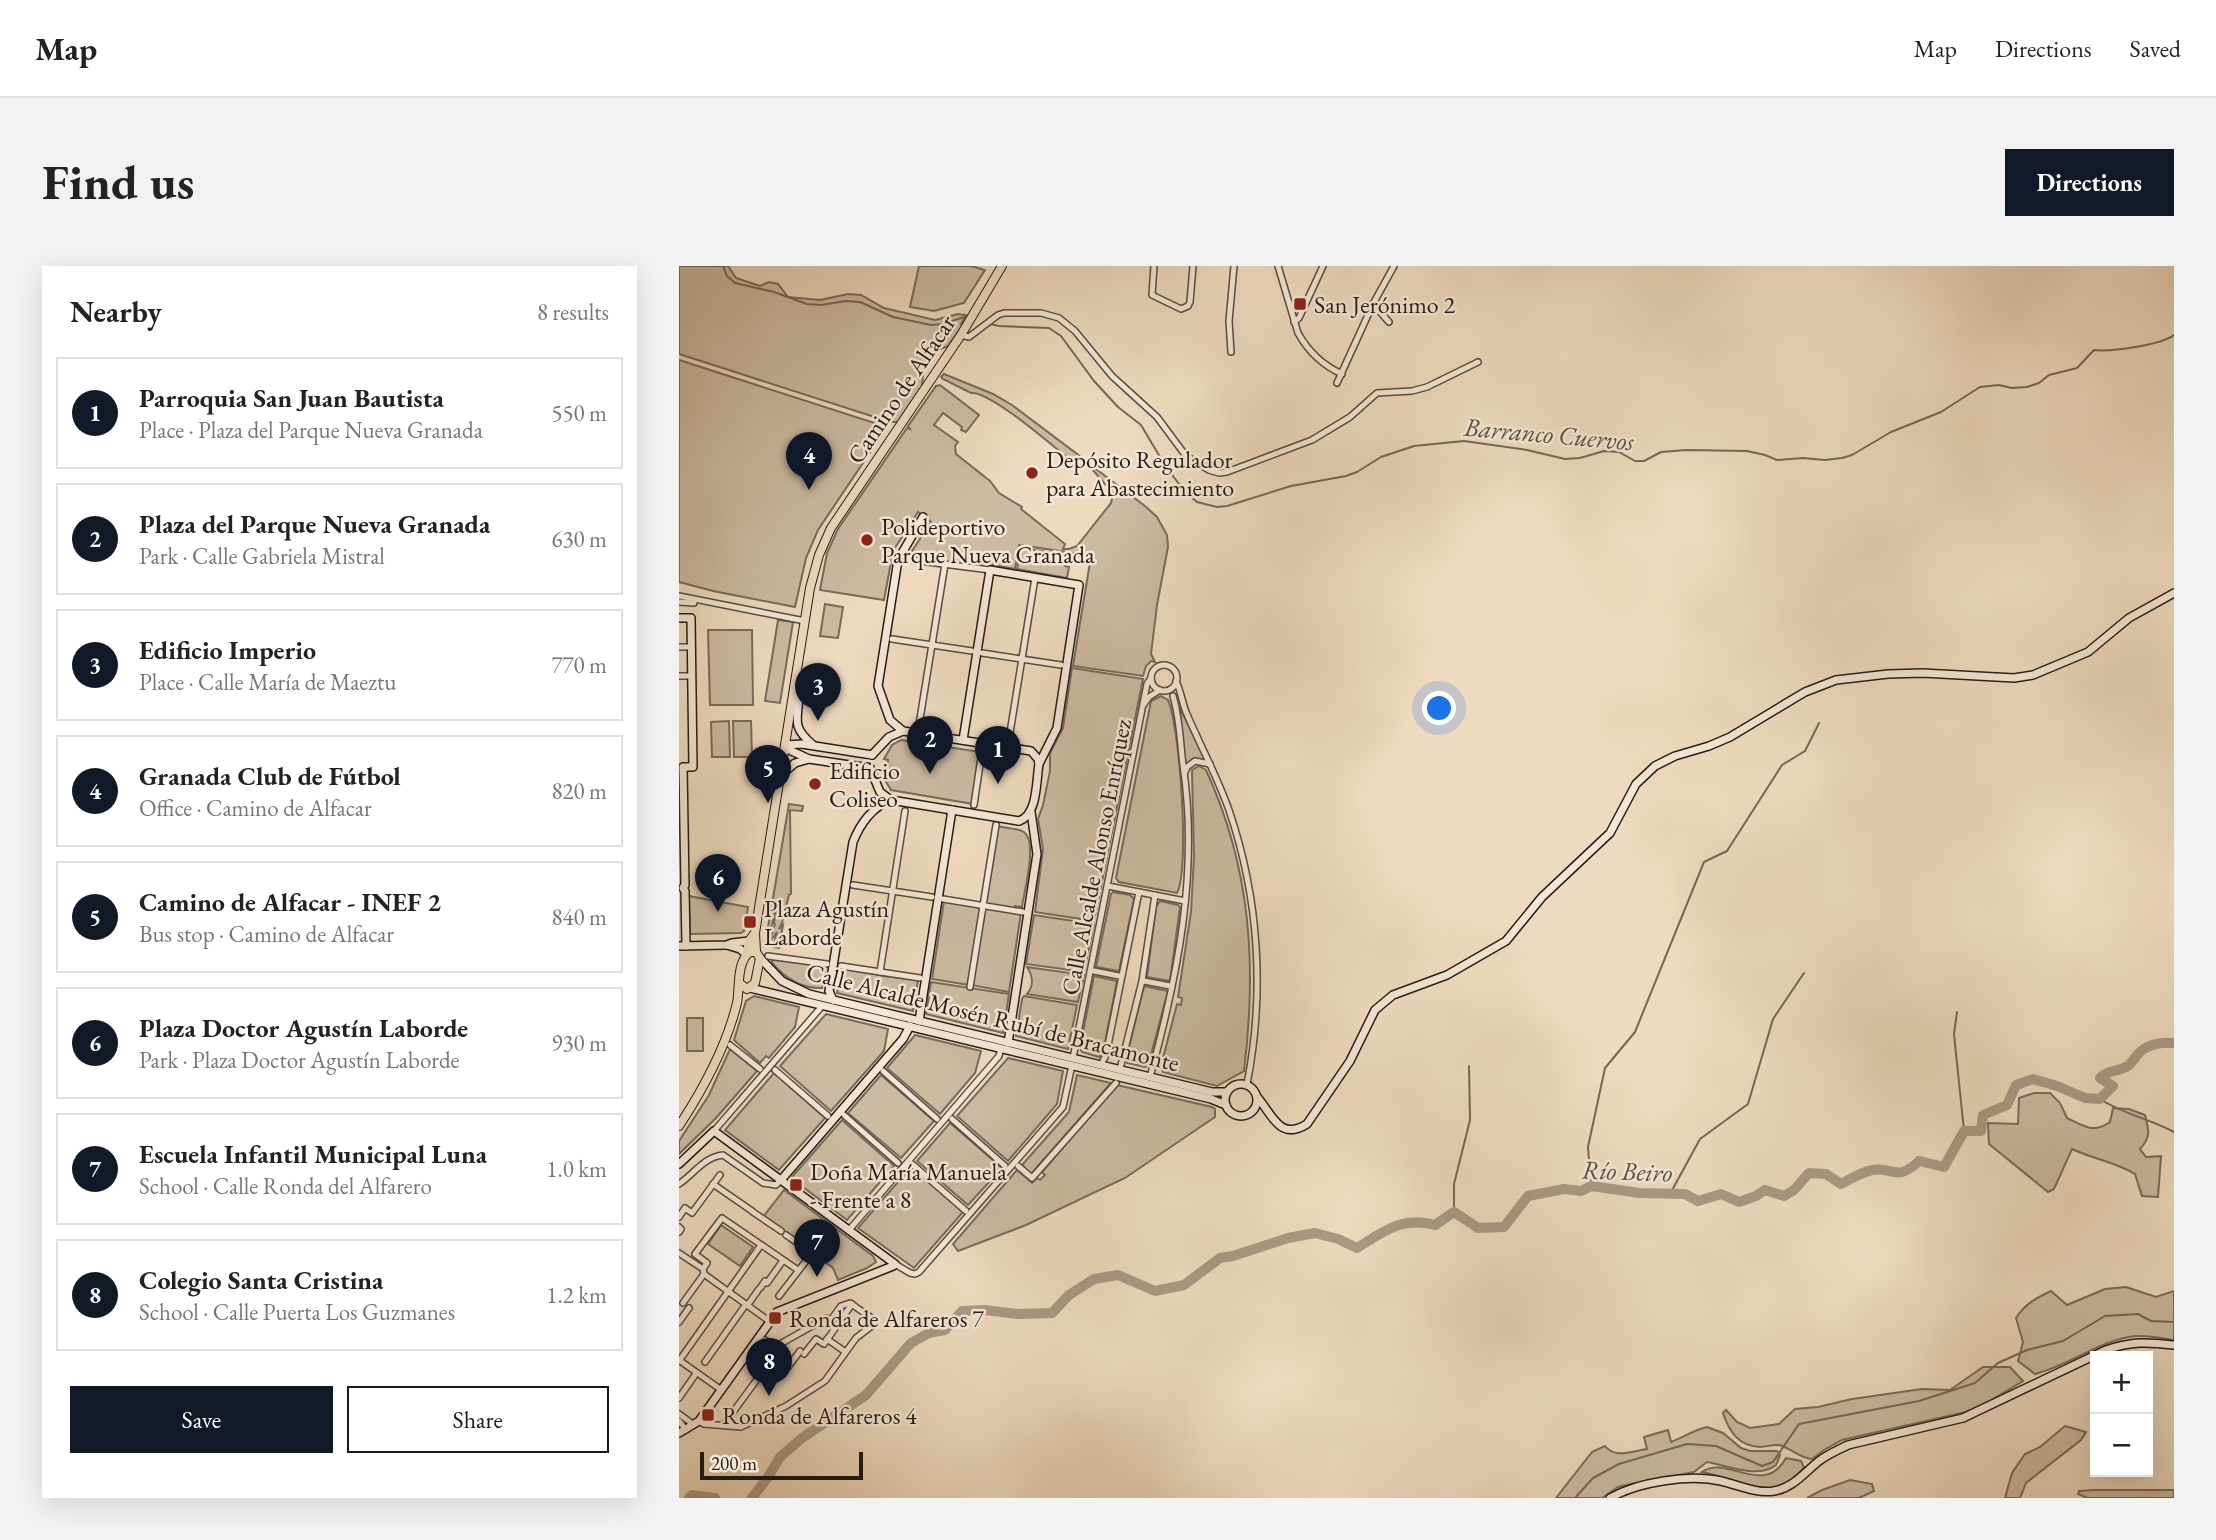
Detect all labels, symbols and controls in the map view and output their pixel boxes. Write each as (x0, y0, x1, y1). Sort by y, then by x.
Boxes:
text: Map (35, 27, 97, 70)
text: Map (1914, 33, 1957, 64)
text: Directions (1995, 33, 2092, 64)
text: Saved (2130, 33, 2181, 64)
button: Directions (2005, 149, 2174, 216)
text: Find us (42, 150, 194, 214)
place label: San Jerónimo 2 (1314, 289, 1456, 320)
text: Nearby (70, 292, 162, 331)
marker: San Jerónimo 2 (1292, 296, 1308, 312)
text: 8 results (537, 297, 609, 327)
street label: Camino de Alfacar (840, 309, 962, 469)
text: Parroquia San Juan Bautista (139, 381, 444, 415)
text: 1 (89, 398, 101, 428)
text: 550 m (551, 398, 607, 428)
water label: Barranco Cuervos (1462, 410, 1636, 458)
text: Place · Plaza del Parque Nueva Granada (139, 415, 483, 445)
pin: 4 (786, 432, 832, 490)
place label: Depósito Regulador para Abastecimiento (1046, 444, 1234, 503)
marker: Depósito Regulador para Abastecimiento (1024, 465, 1040, 481)
text: Plaza del Parque Nueva Granada (139, 507, 490, 541)
place label: Polideportivo Parque Nueva Granada (881, 511, 1095, 570)
text: 2 (89, 524, 101, 554)
text: 630 m (551, 524, 607, 554)
marker: Polideportivo Parque Nueva Granada (859, 532, 875, 548)
text: Park · Calle Gabriela Mistral (139, 541, 385, 571)
text: Edificio Imperio (139, 633, 316, 667)
text: 3 (89, 650, 101, 680)
text: 770 m (551, 650, 607, 680)
pin: 3 (795, 663, 841, 721)
text: Place · Calle María de Maeztu (139, 667, 396, 697)
your location (1422, 691, 1456, 725)
pin: 2 (907, 716, 953, 774)
street label: Calle Alcalde Alonso Enríquez (1054, 716, 1138, 998)
pin: 1 (975, 726, 1021, 784)
pin: 5 (745, 745, 791, 803)
place label: Edificio Coliseo (829, 755, 900, 814)
text: Granada Club de Fútbol (139, 759, 401, 793)
text: 4 (89, 776, 101, 806)
text: 820 m (551, 776, 607, 806)
marker: Edificio Coliseo (807, 776, 823, 792)
text: Office · Camino de Alfacar (139, 793, 372, 823)
pin: 6 (695, 854, 741, 912)
text: Camino de Alfacar - INEF 2 (139, 885, 441, 919)
place label: Plaza Agustín Laborde (764, 893, 889, 952)
text: 5 (89, 902, 101, 932)
text: 840 m (551, 902, 607, 932)
marker: Plaza Agustín Laborde (742, 914, 758, 930)
text: Bus stop · Camino de Alfacar (139, 919, 394, 949)
street label: Calle Alcalde Mosén Rubí de Bracamonte (803, 956, 1183, 1078)
text: Plaza Doctor Agustín Laborde (139, 1011, 468, 1045)
text: 6 (89, 1028, 101, 1058)
text: 930 m (551, 1028, 607, 1058)
text: Park · Plaza Doctor Agustín Laborde (139, 1045, 460, 1075)
text: Escuela Infantil Municipal Luna (139, 1137, 487, 1171)
water label: Río Beiro (1581, 1152, 1673, 1190)
text: 7 (89, 1154, 101, 1184)
text: 1.0 km (546, 1154, 607, 1184)
place label: Doña María Manuela - Frente a 8 (810, 1156, 1007, 1215)
text: School · Calle Ronda del Alfarero (139, 1171, 432, 1201)
marker: Doña María Manuela - Frente a 8 (788, 1177, 804, 1193)
pin: 7 (794, 1219, 840, 1277)
text: Colegio Santa Cristina (139, 1263, 383, 1297)
text: 8 (89, 1280, 101, 1310)
text: 1.2 km (546, 1280, 607, 1310)
text: School · Calle Puerta Los Guzmanes (139, 1297, 455, 1327)
place label: Ronda de Alfareros 7 (789, 1303, 984, 1334)
marker: Ronda de Alfareros 7 (767, 1310, 783, 1326)
pin: 8 (746, 1338, 792, 1396)
map controls (2090, 1351, 2153, 1477)
button: + (2090, 1351, 2153, 1414)
button: Save (70, 1386, 333, 1453)
button: Share (347, 1386, 609, 1453)
place label: Ronda de Alfareros 4 (722, 1400, 917, 1431)
marker: Ronda de Alfareros 4 (700, 1407, 716, 1423)
button: − (2090, 1414, 2153, 1477)
scale bar (700, 1449, 863, 1481)
text: 200 m (711, 1451, 757, 1476)

